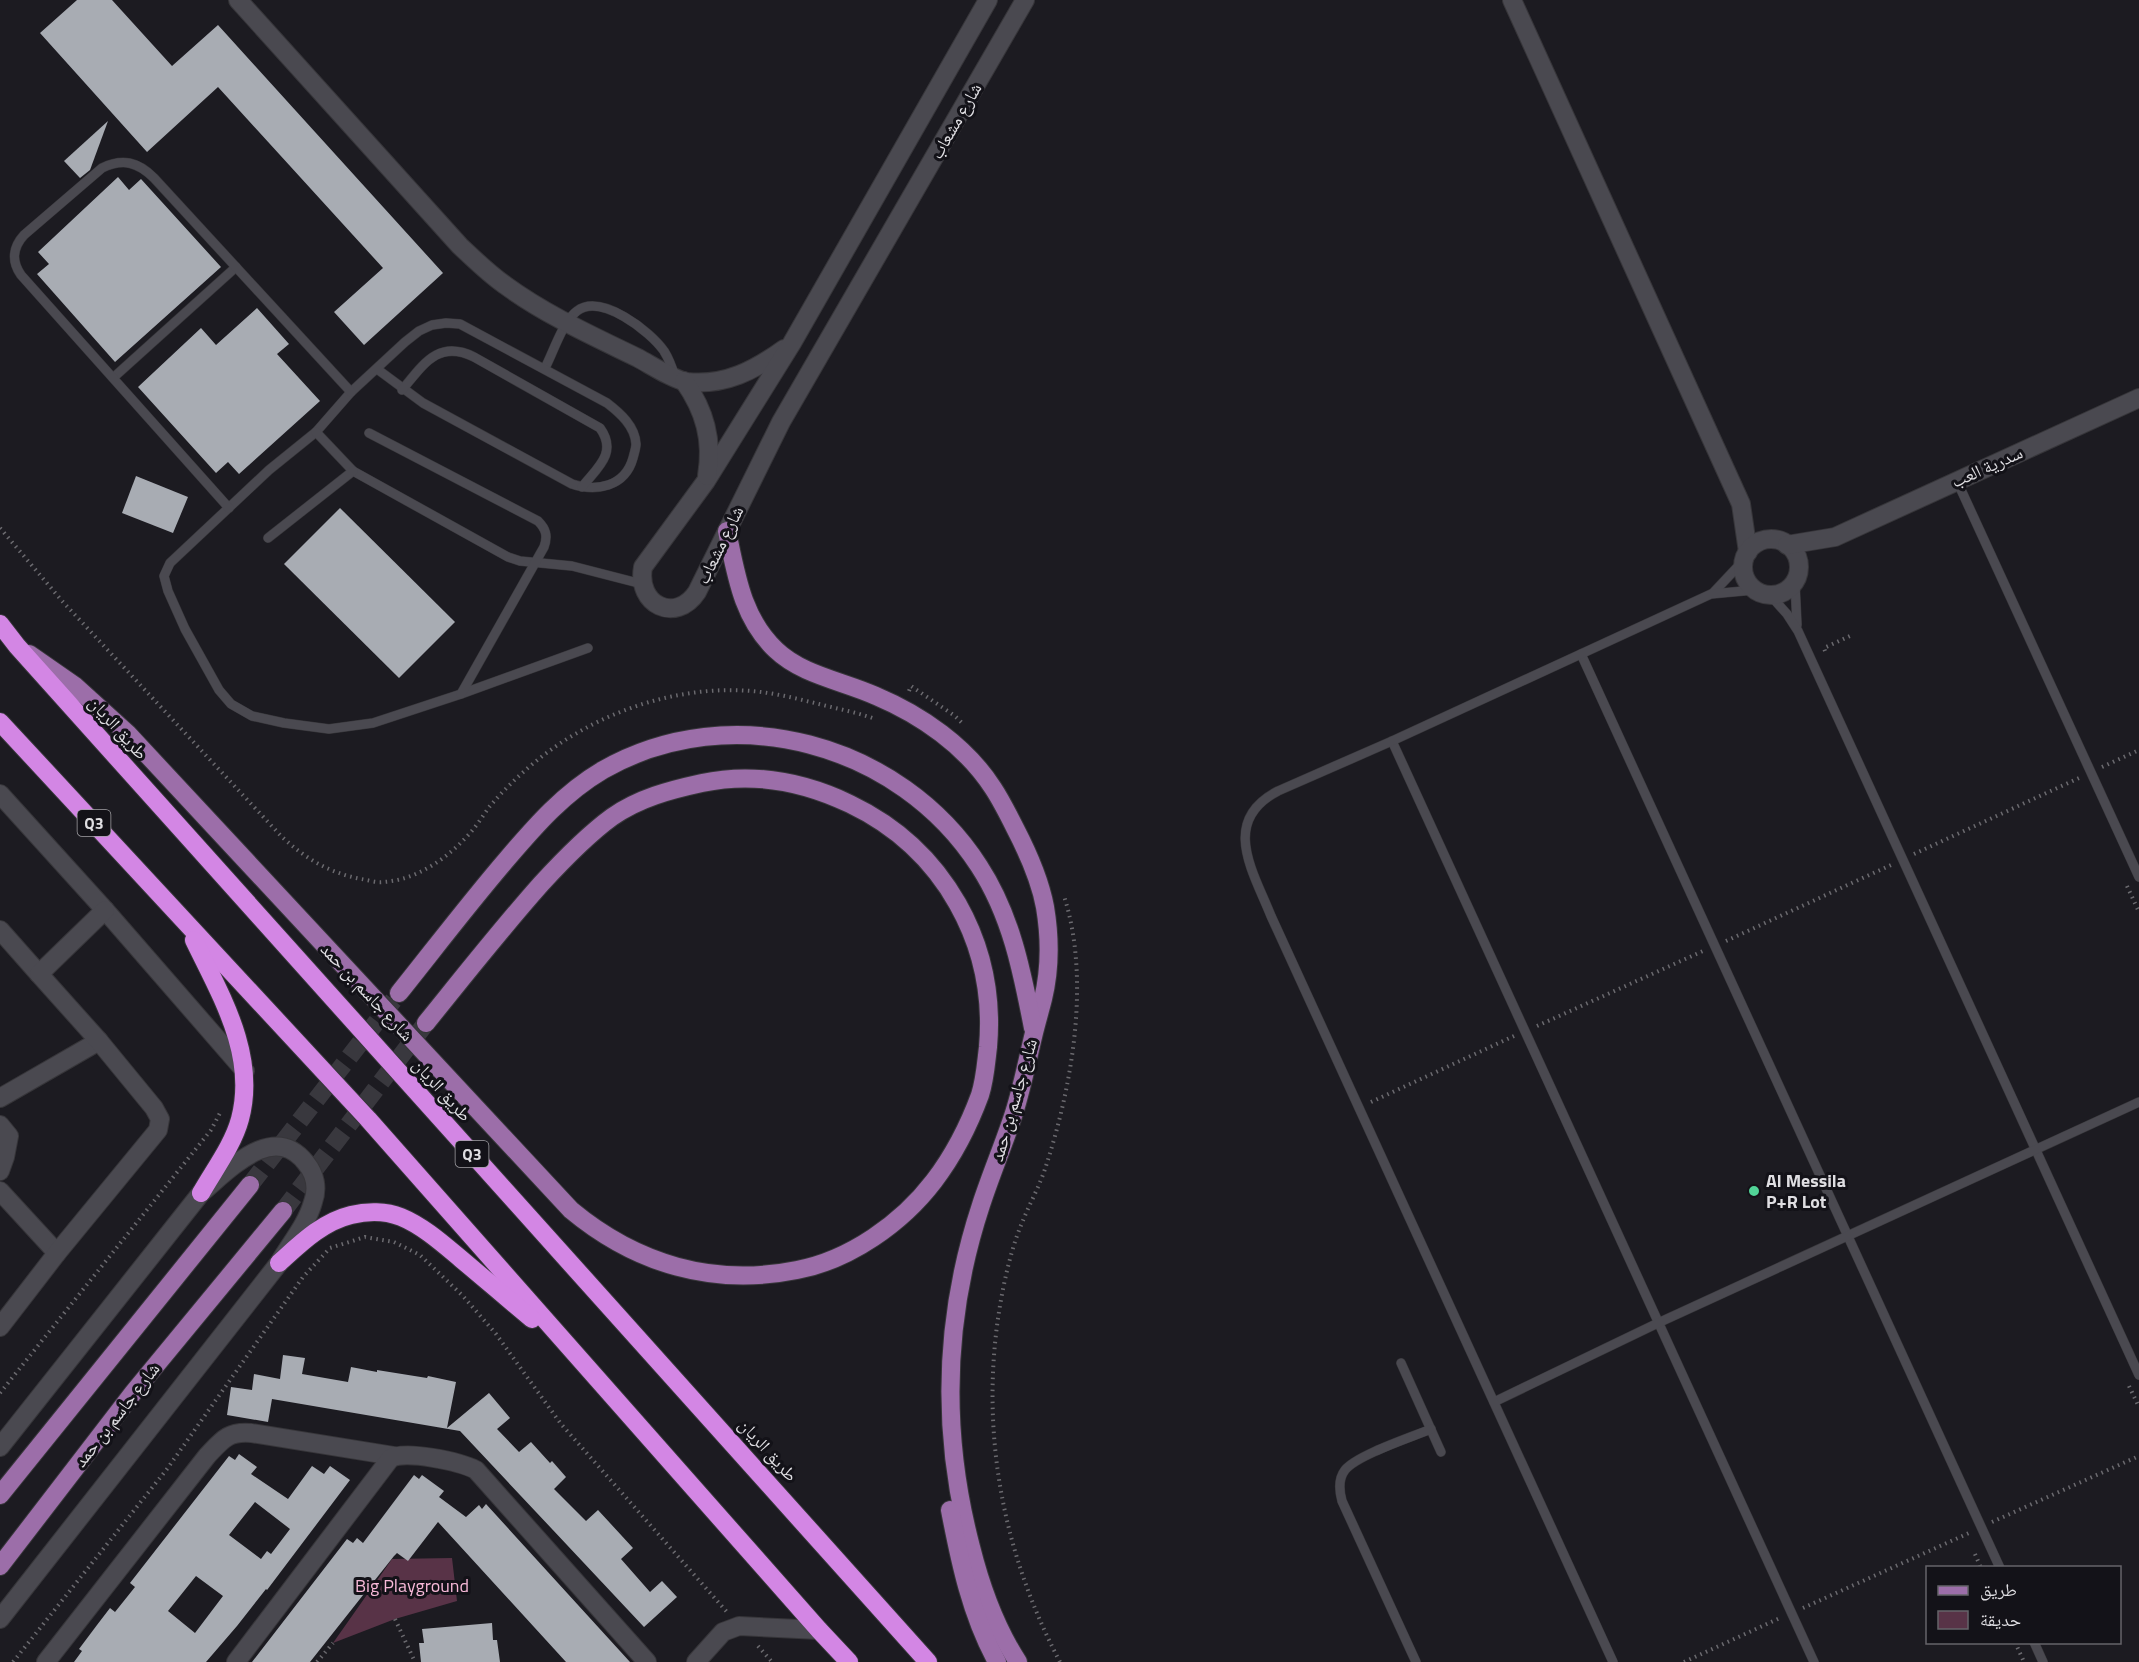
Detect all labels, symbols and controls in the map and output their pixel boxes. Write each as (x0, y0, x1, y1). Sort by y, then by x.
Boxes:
street label: شارع مشعاب (923, 78, 988, 164)
street label: سدرية العب (1947, 439, 2027, 494)
street label: شارع مشعاب (689, 501, 750, 589)
street label: طريق الريان (82, 690, 154, 765)
road number: Q3 (78, 810, 110, 836)
street label: شارع جاسم بن حمد (314, 936, 420, 1047)
street label: شارع جاسم بن حمد (983, 1035, 1044, 1164)
street label: طريق الريان (406, 1052, 478, 1127)
road number: Q3 (456, 1141, 488, 1167)
place label: Al Messila P+R Lot (1766, 1167, 1846, 1215)
marker: Al Messila P+R Lot (1747, 1184, 1761, 1198)
street label: شارع جاسم بن حمد (67, 1357, 166, 1473)
street label: طريق الريان (732, 1412, 804, 1487)
legend (1926, 1566, 2121, 1644)
park label: Big Playground (355, 1572, 469, 1599)
text: طريق (1980, 1576, 2017, 1603)
text: حديقة (1980, 1606, 2021, 1633)

